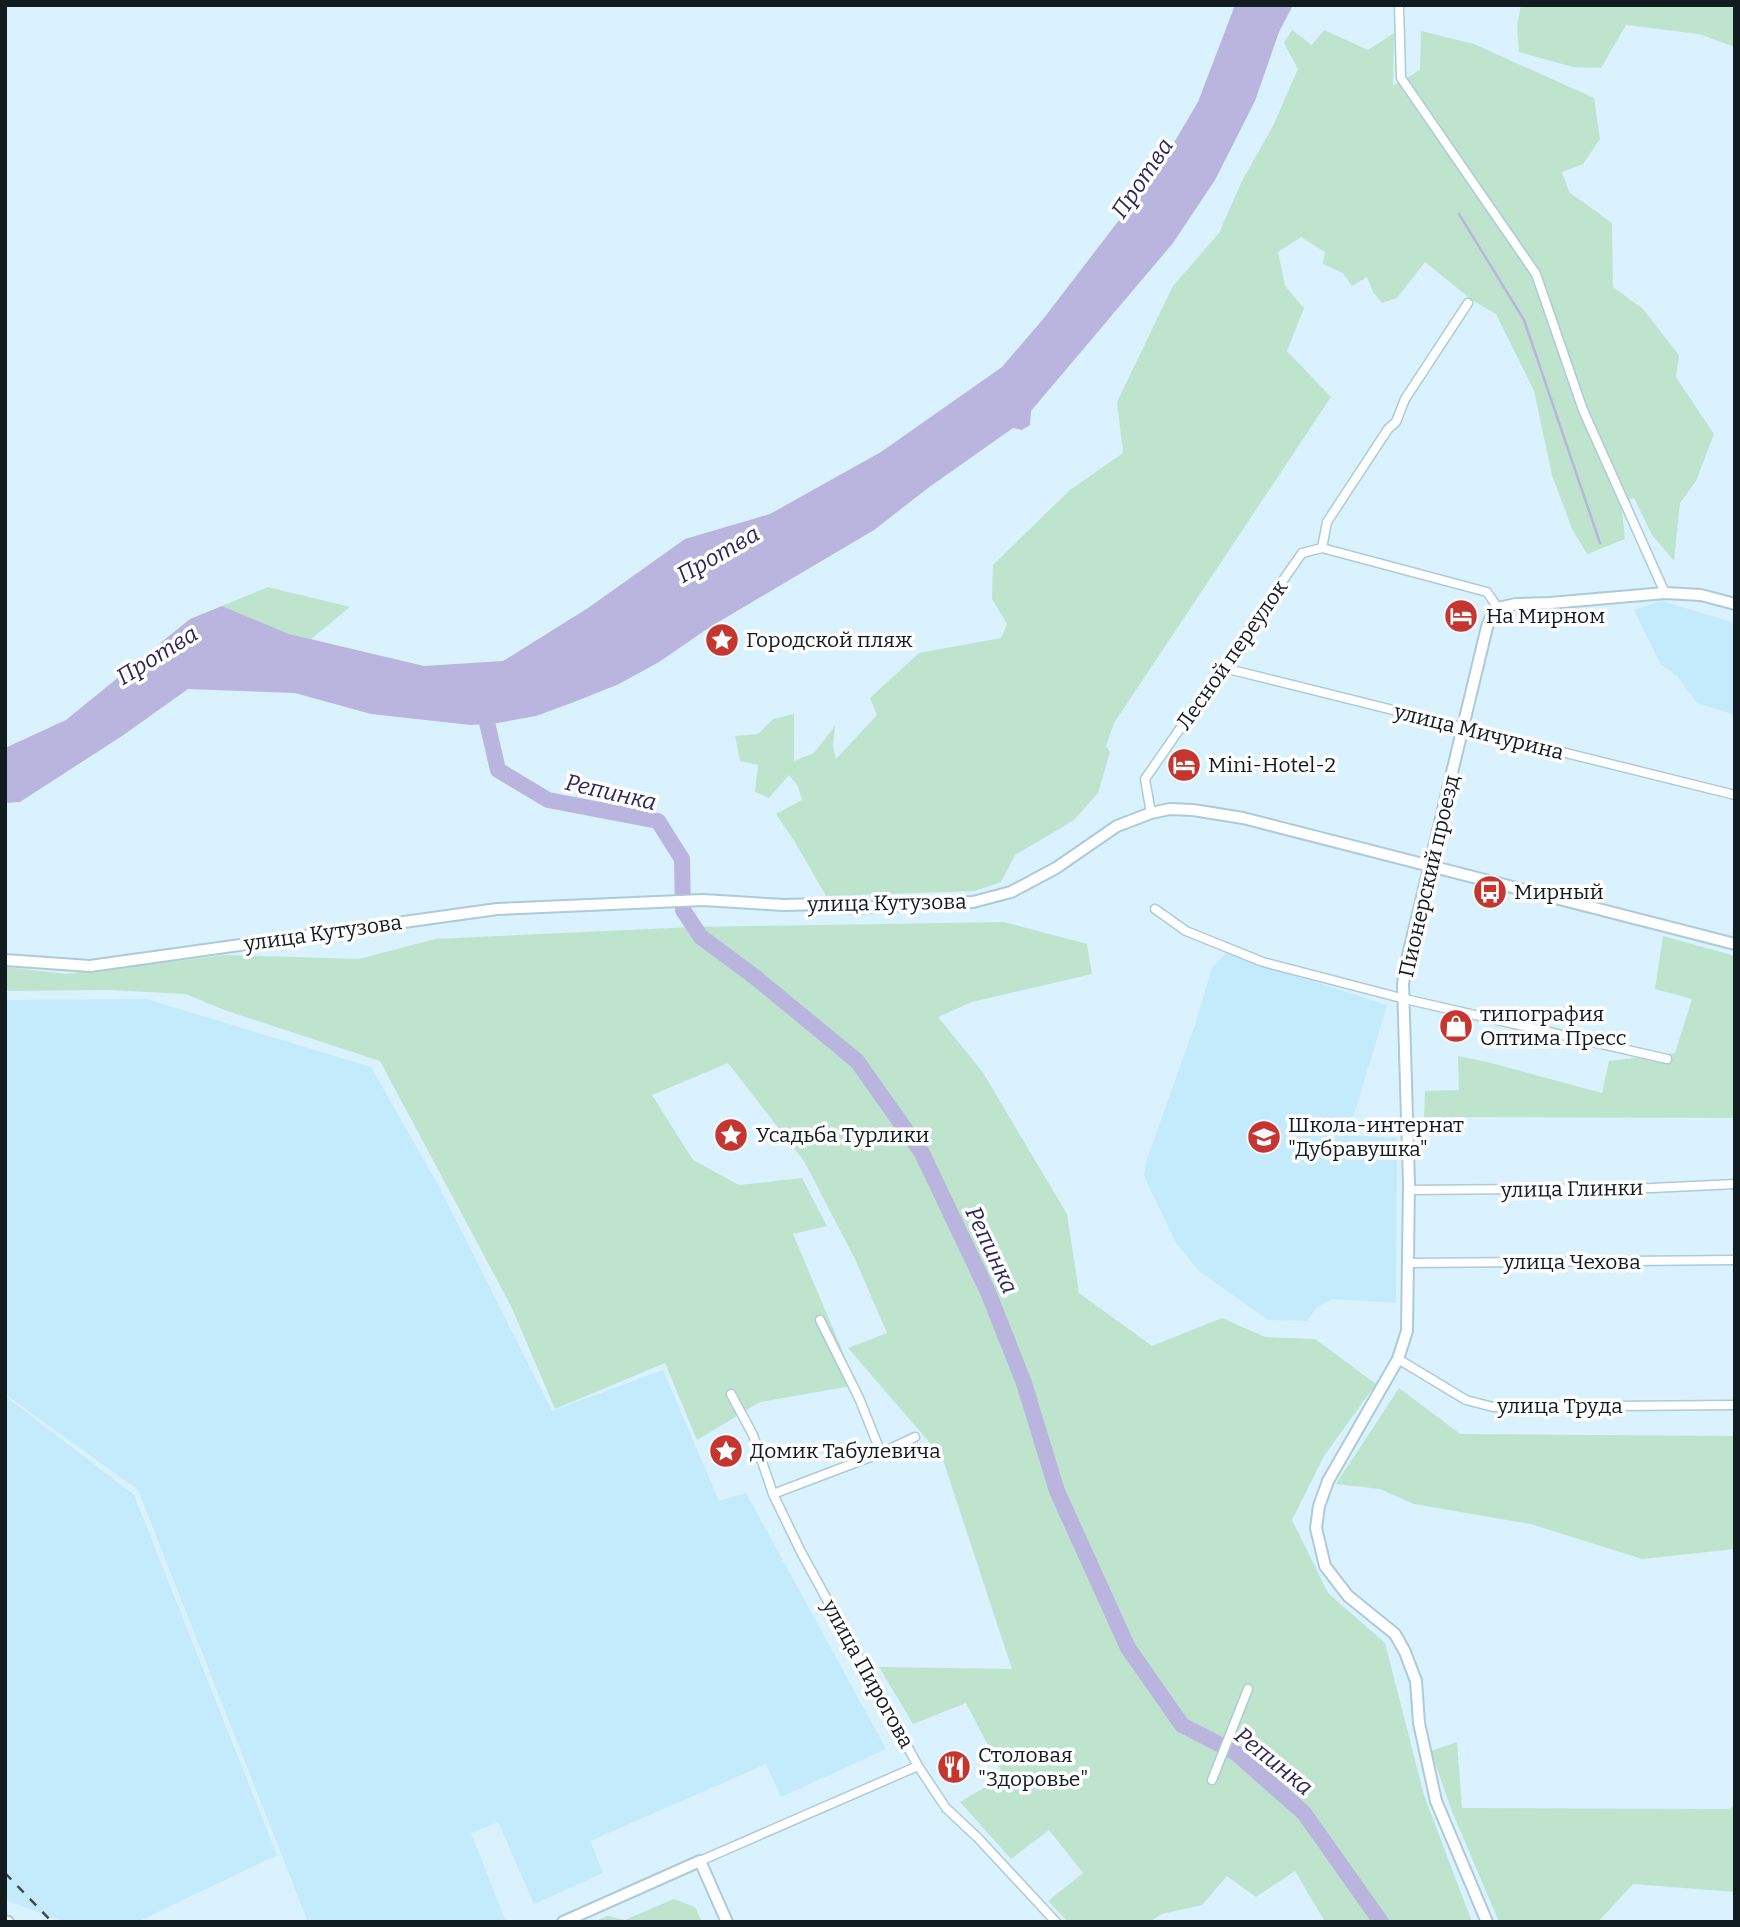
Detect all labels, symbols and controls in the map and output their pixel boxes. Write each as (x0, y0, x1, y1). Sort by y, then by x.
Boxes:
water label: Протва (1105, 133, 1179, 223)
water label: Протва (672, 519, 764, 589)
street label: Лесной переулок (1171, 575, 1294, 735)
hotel icon: На Мирном (1442, 597, 1480, 635)
place label: На Мирном (1486, 603, 1605, 629)
water label: Протва (111, 619, 203, 691)
place icon: Городской пляж (703, 621, 741, 659)
place label: Городской пляж (746, 627, 913, 653)
street label: улица Мичурина (1391, 698, 1567, 766)
hotel icon: Mini-Hotel-2 (1165, 746, 1203, 784)
place label: Mini-Hotel-2 (1208, 752, 1336, 778)
water label: Репинка (563, 768, 659, 816)
street label: Пионерский проезд (1393, 772, 1465, 980)
bus stop icon: Мирный (1471, 873, 1509, 911)
place label: Мирный (1514, 879, 1604, 905)
street label: улица Кутузова (806, 889, 967, 917)
street label: улица Кутузова (241, 909, 404, 957)
place label: типография Оптима Пресс (1480, 1001, 1627, 1051)
shop icon: типография Оптима Пресс (1437, 1007, 1475, 1045)
place label: Школа-интернат "Дубравушка" (1288, 1112, 1464, 1162)
place icon: Усадьба Турлики (712, 1116, 750, 1154)
school or university icon: Школа-интернат "Дубравушка" (1245, 1118, 1283, 1156)
place label: Усадьба Турлики (756, 1122, 929, 1148)
street label: улица Глинки (1500, 1175, 1644, 1203)
water label: Репинка (960, 1202, 1024, 1298)
street label: улица Чехова (1502, 1249, 1641, 1275)
street label: улица Труда (1496, 1393, 1623, 1419)
place icon: Домик Табулевича (707, 1432, 745, 1470)
place label: Домик Табулевича (750, 1438, 941, 1464)
street label: улица Пирогова (816, 1594, 920, 1753)
water label: Репинка (1229, 1721, 1319, 1801)
place label: Столовая "Здоровье" (978, 1742, 1088, 1792)
restaurant icon: Столовая "Здоровье" (935, 1748, 973, 1786)

